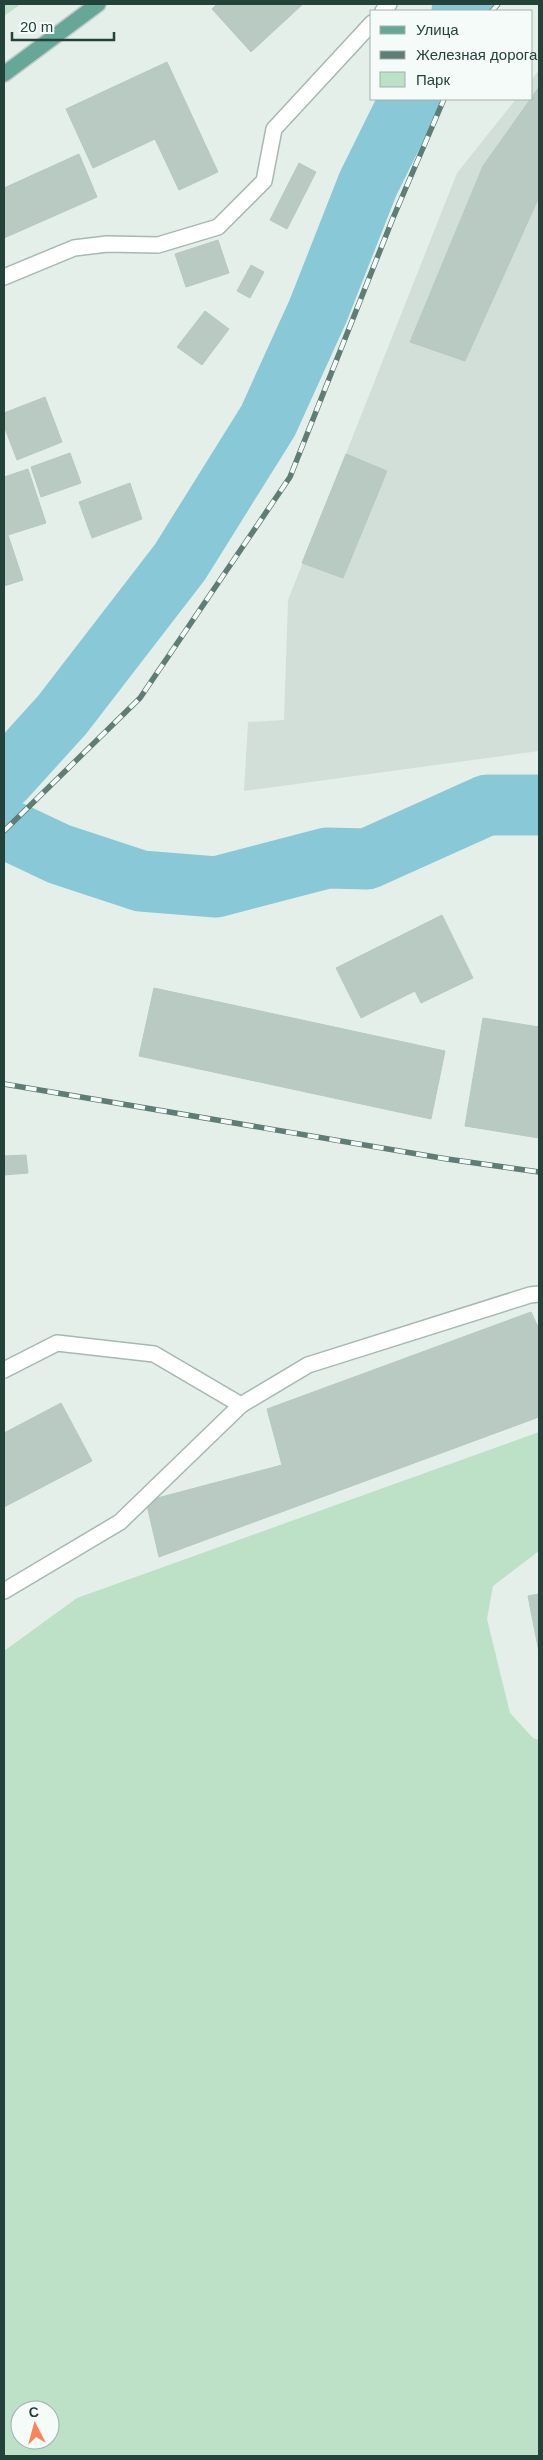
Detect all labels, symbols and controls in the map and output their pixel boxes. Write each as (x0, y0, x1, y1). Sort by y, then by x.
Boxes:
scale bar (12, 10, 115, 42)
legend (370, 10, 533, 100)
text: 20 m (20, 18, 53, 35)
text: Улица (416, 21, 459, 38)
text: Железная дорога (416, 46, 538, 63)
text: Парк (416, 71, 450, 88)
north arrow (10, 2400, 60, 2450)
text: С (28, 2404, 40, 2421)

